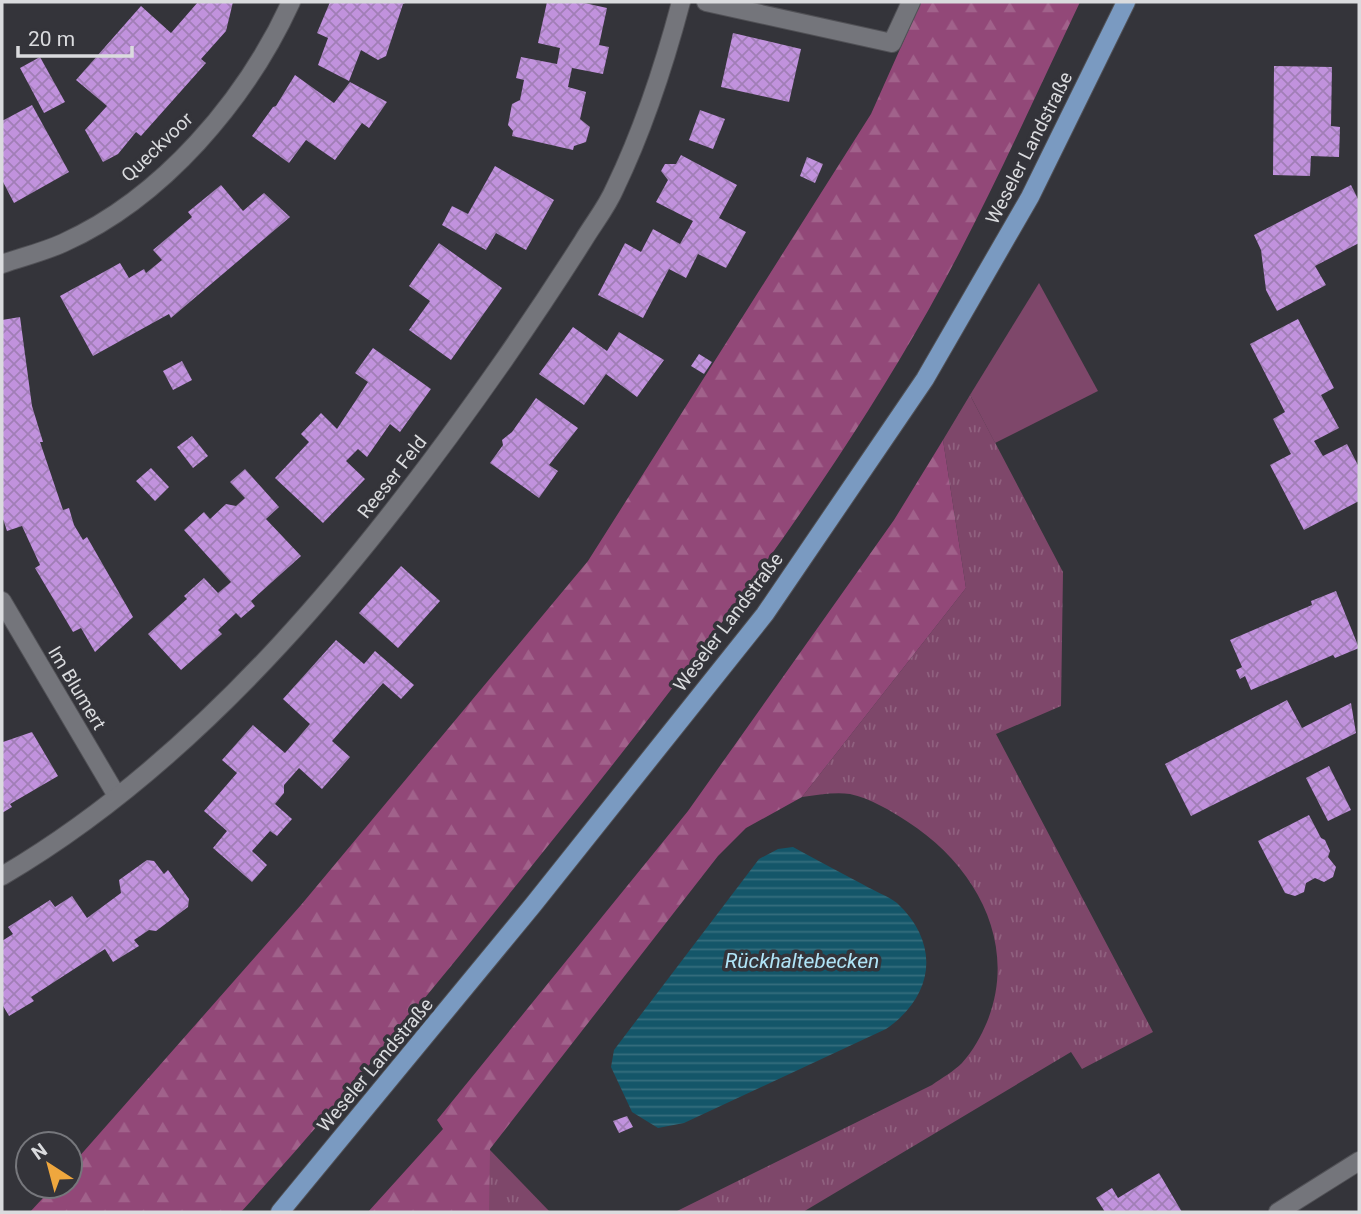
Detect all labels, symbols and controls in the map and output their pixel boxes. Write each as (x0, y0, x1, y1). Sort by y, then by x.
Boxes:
scale bar (18, 14, 131, 58)
text: 20 m (28, 27, 75, 51)
street label: Weseler Landstraße (981, 68, 1077, 228)
street label: Queckvoor (117, 107, 198, 187)
street label: Reeser Feld (353, 431, 431, 523)
street label: Weseler Landstraße (668, 548, 788, 696)
street label: Im Blumert (43, 642, 111, 734)
water label: Rückhaltebecken (725, 949, 879, 973)
street label: Weseler Landstraße (312, 993, 438, 1137)
north arrow (14, 1130, 84, 1200)
text: N (27, 1138, 51, 1165)

